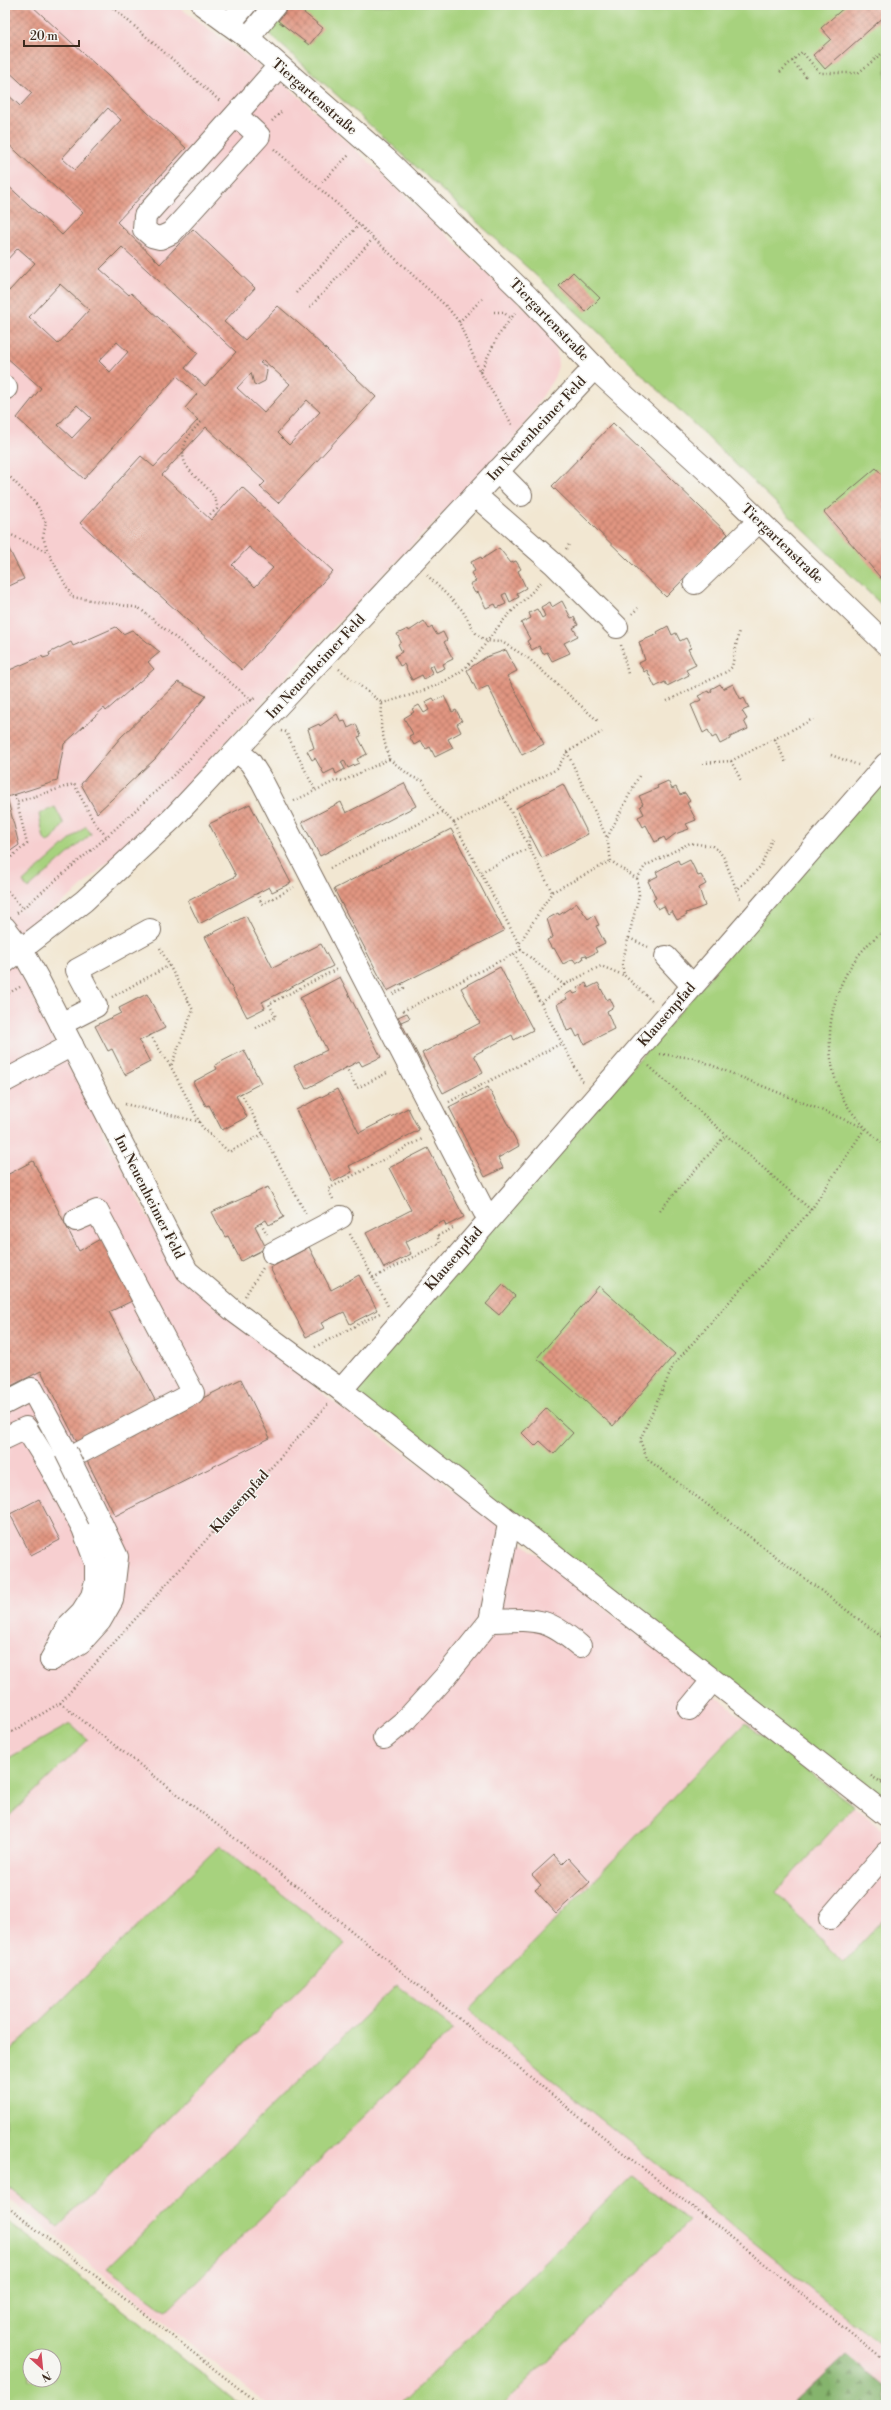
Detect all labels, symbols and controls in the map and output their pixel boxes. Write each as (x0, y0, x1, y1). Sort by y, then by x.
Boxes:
scale bar (24, 22, 79, 48)
text: 20 m (30, 29, 58, 44)
street label: Tiergartenstraße (267, 55, 361, 139)
street label: Tiergartenstraße (505, 275, 593, 365)
street label: Im Neuenheimer Feld (484, 373, 590, 485)
street label: Tiergartenstraße (737, 500, 827, 588)
street label: Im Neuenheimer Feld (263, 611, 369, 723)
street label: Klausenpfad (634, 979, 700, 1051)
street label: Im Neuenheimer Feld (110, 1132, 188, 1262)
street label: Klausenpfad (421, 1223, 487, 1295)
street label: Klausenpfad (207, 1467, 273, 1537)
north arrow (22, 2348, 62, 2388)
text: N (39, 2368, 53, 2384)

